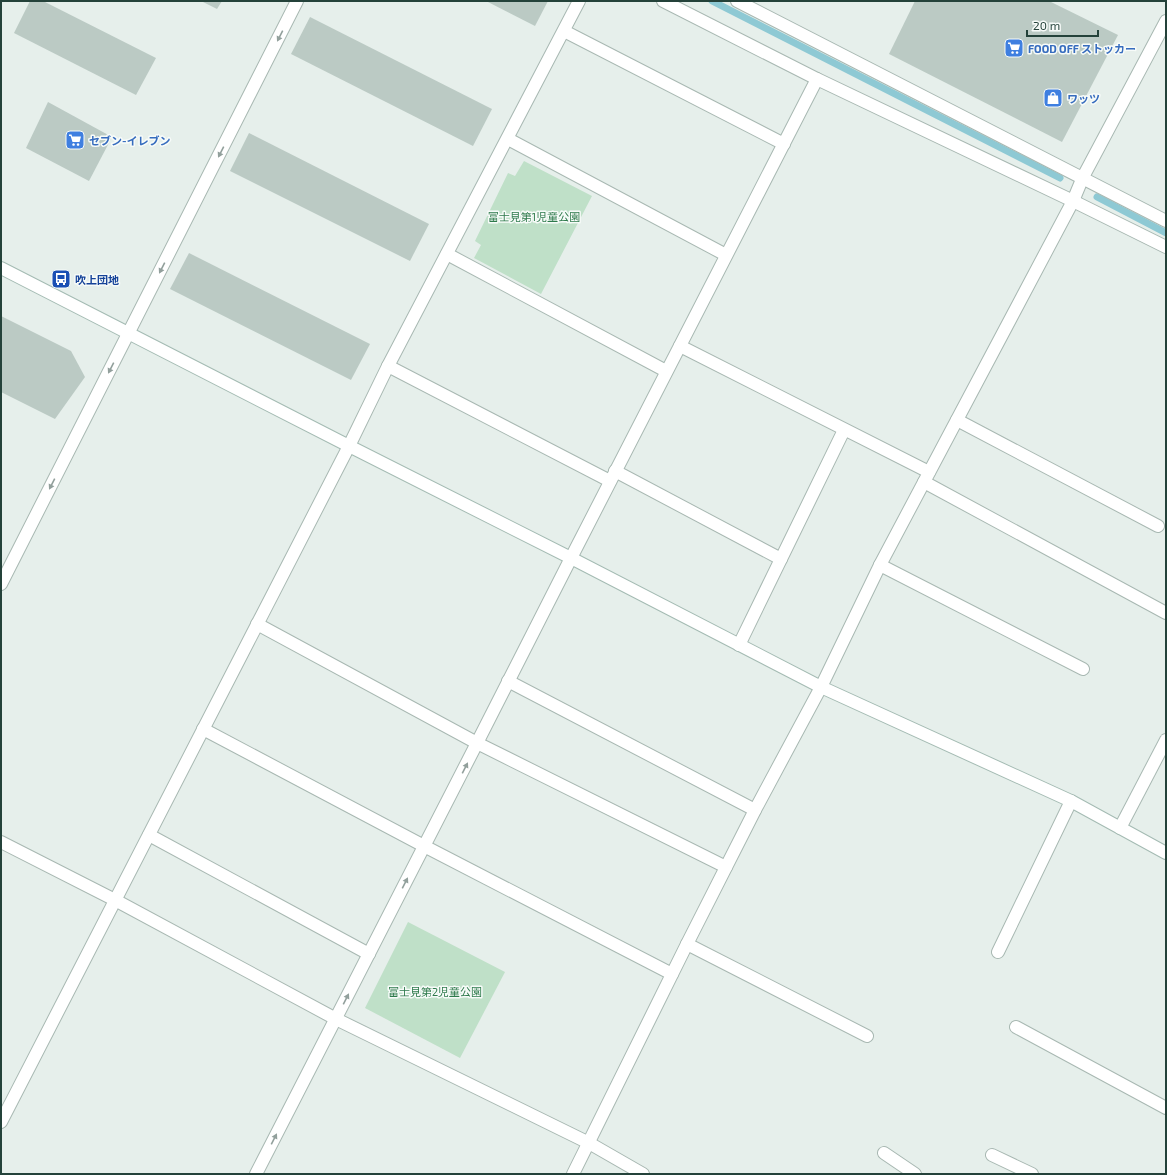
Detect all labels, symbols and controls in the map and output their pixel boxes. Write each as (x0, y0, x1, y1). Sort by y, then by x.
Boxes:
scale bar (1027, 12, 1098, 38)
text: 20 m (1033, 18, 1060, 32)
one-way arrow (277, 30, 283, 42)
supermarket icon: FOOD OFF ストッカー (1003, 37, 1025, 59)
place label: FOOD OFF ストッカー (1028, 42, 1136, 55)
shop icon: ワッツ (1042, 87, 1064, 109)
place label: ワッツ (1067, 92, 1100, 105)
supermarket icon: セブン-イレブン (64, 129, 86, 151)
place label: セブン-イレブン (89, 134, 171, 147)
one-way arrow (218, 146, 224, 157)
park label: 富士見第1児童公園 (488, 210, 580, 223)
one-way arrow (159, 262, 165, 273)
bus stop icon: 吹上団地 (50, 268, 72, 290)
place label: 吹上団地 (75, 273, 119, 286)
one-way arrow (108, 363, 114, 374)
one-way arrow (49, 479, 55, 490)
one-way arrow (461, 762, 468, 773)
one-way arrow (402, 877, 408, 889)
park label: 富士見第2児童公園 (388, 985, 482, 998)
one-way arrow (343, 993, 349, 1005)
one-way arrow (270, 1134, 277, 1145)

